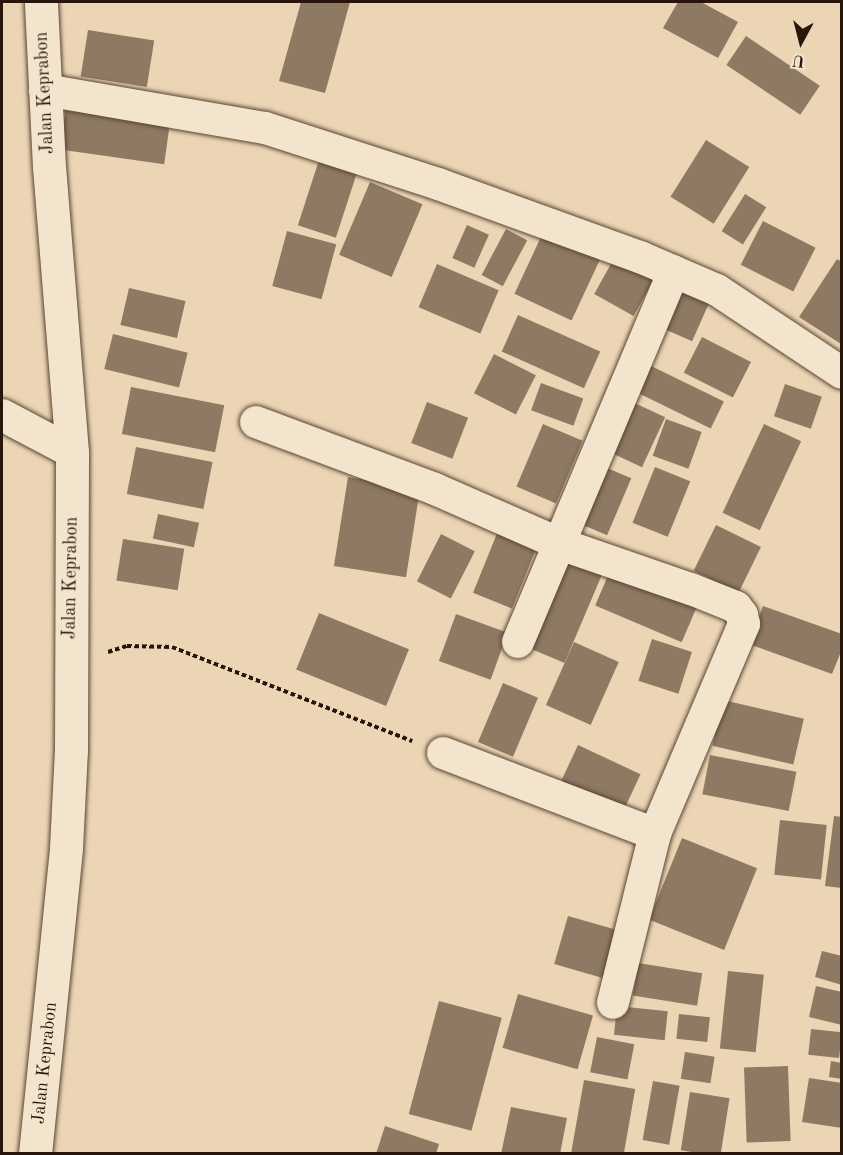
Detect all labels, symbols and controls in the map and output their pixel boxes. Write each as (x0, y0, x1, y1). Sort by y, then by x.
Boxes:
north arrow (771, 12, 831, 72)
street label: Jalan Keprabon (31, 31, 59, 155)
text: U (792, 51, 806, 69)
street label: Jalan Keprabon (59, 517, 83, 639)
street label: Jalan Keprabon (28, 1001, 62, 1125)

